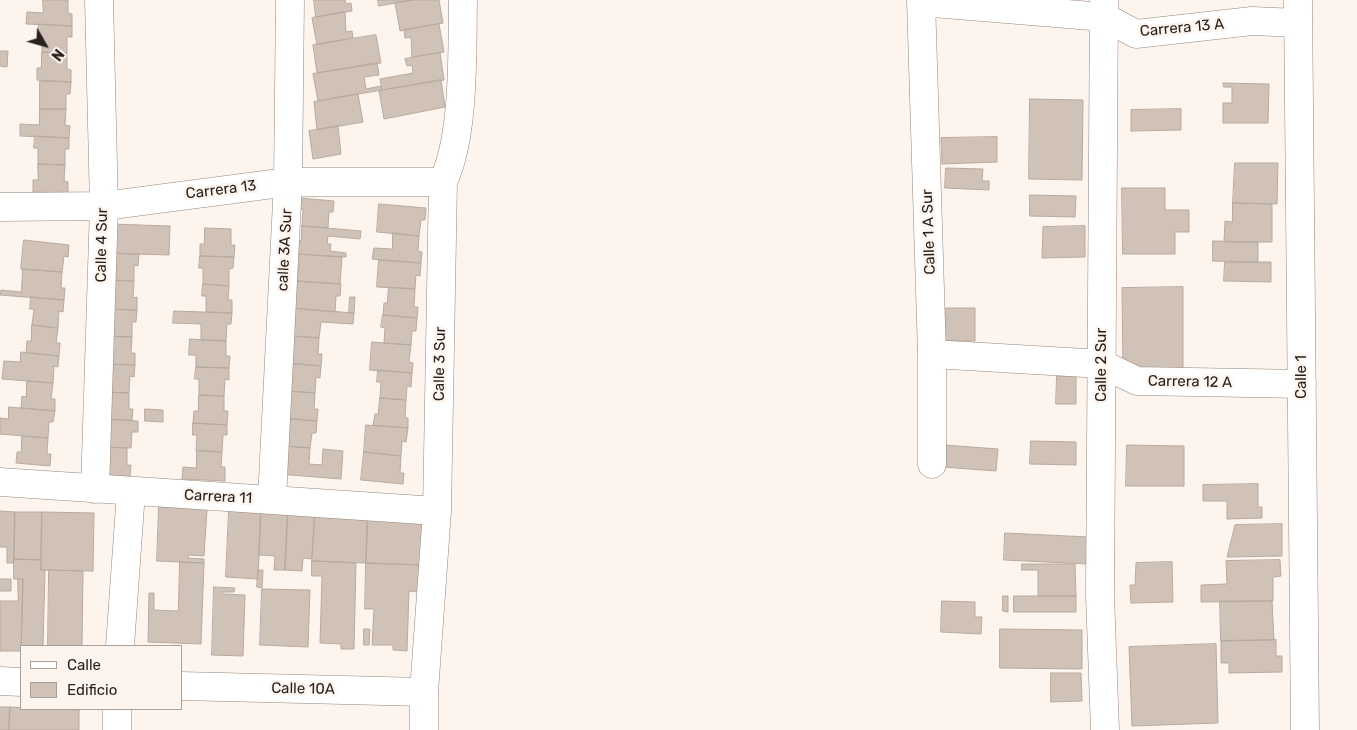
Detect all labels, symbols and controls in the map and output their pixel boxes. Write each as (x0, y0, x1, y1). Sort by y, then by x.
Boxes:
street label: Carrera 13 A (1139, 15, 1225, 41)
north arrow (20, 20, 70, 70)
text: N (47, 45, 67, 64)
street label: Carrera 13 (185, 177, 257, 203)
street label: Calle 1 A Sur (919, 189, 939, 275)
street label: Calle 4 Sur (92, 208, 112, 282)
street label: calle 3A Sur (274, 208, 296, 292)
street label: Calle 3 Sur (430, 327, 450, 401)
street label: Calle 2 Sur (1093, 328, 1111, 402)
street label: Calle 1 (1293, 355, 1311, 399)
street label: Carrera 12 A (1148, 372, 1232, 392)
street label: Carrera 11 (183, 486, 253, 508)
legend (20, 645, 182, 710)
text: Calle (67, 656, 101, 674)
street label: Calle 10A (271, 679, 335, 699)
text: Edificio (67, 681, 117, 699)

